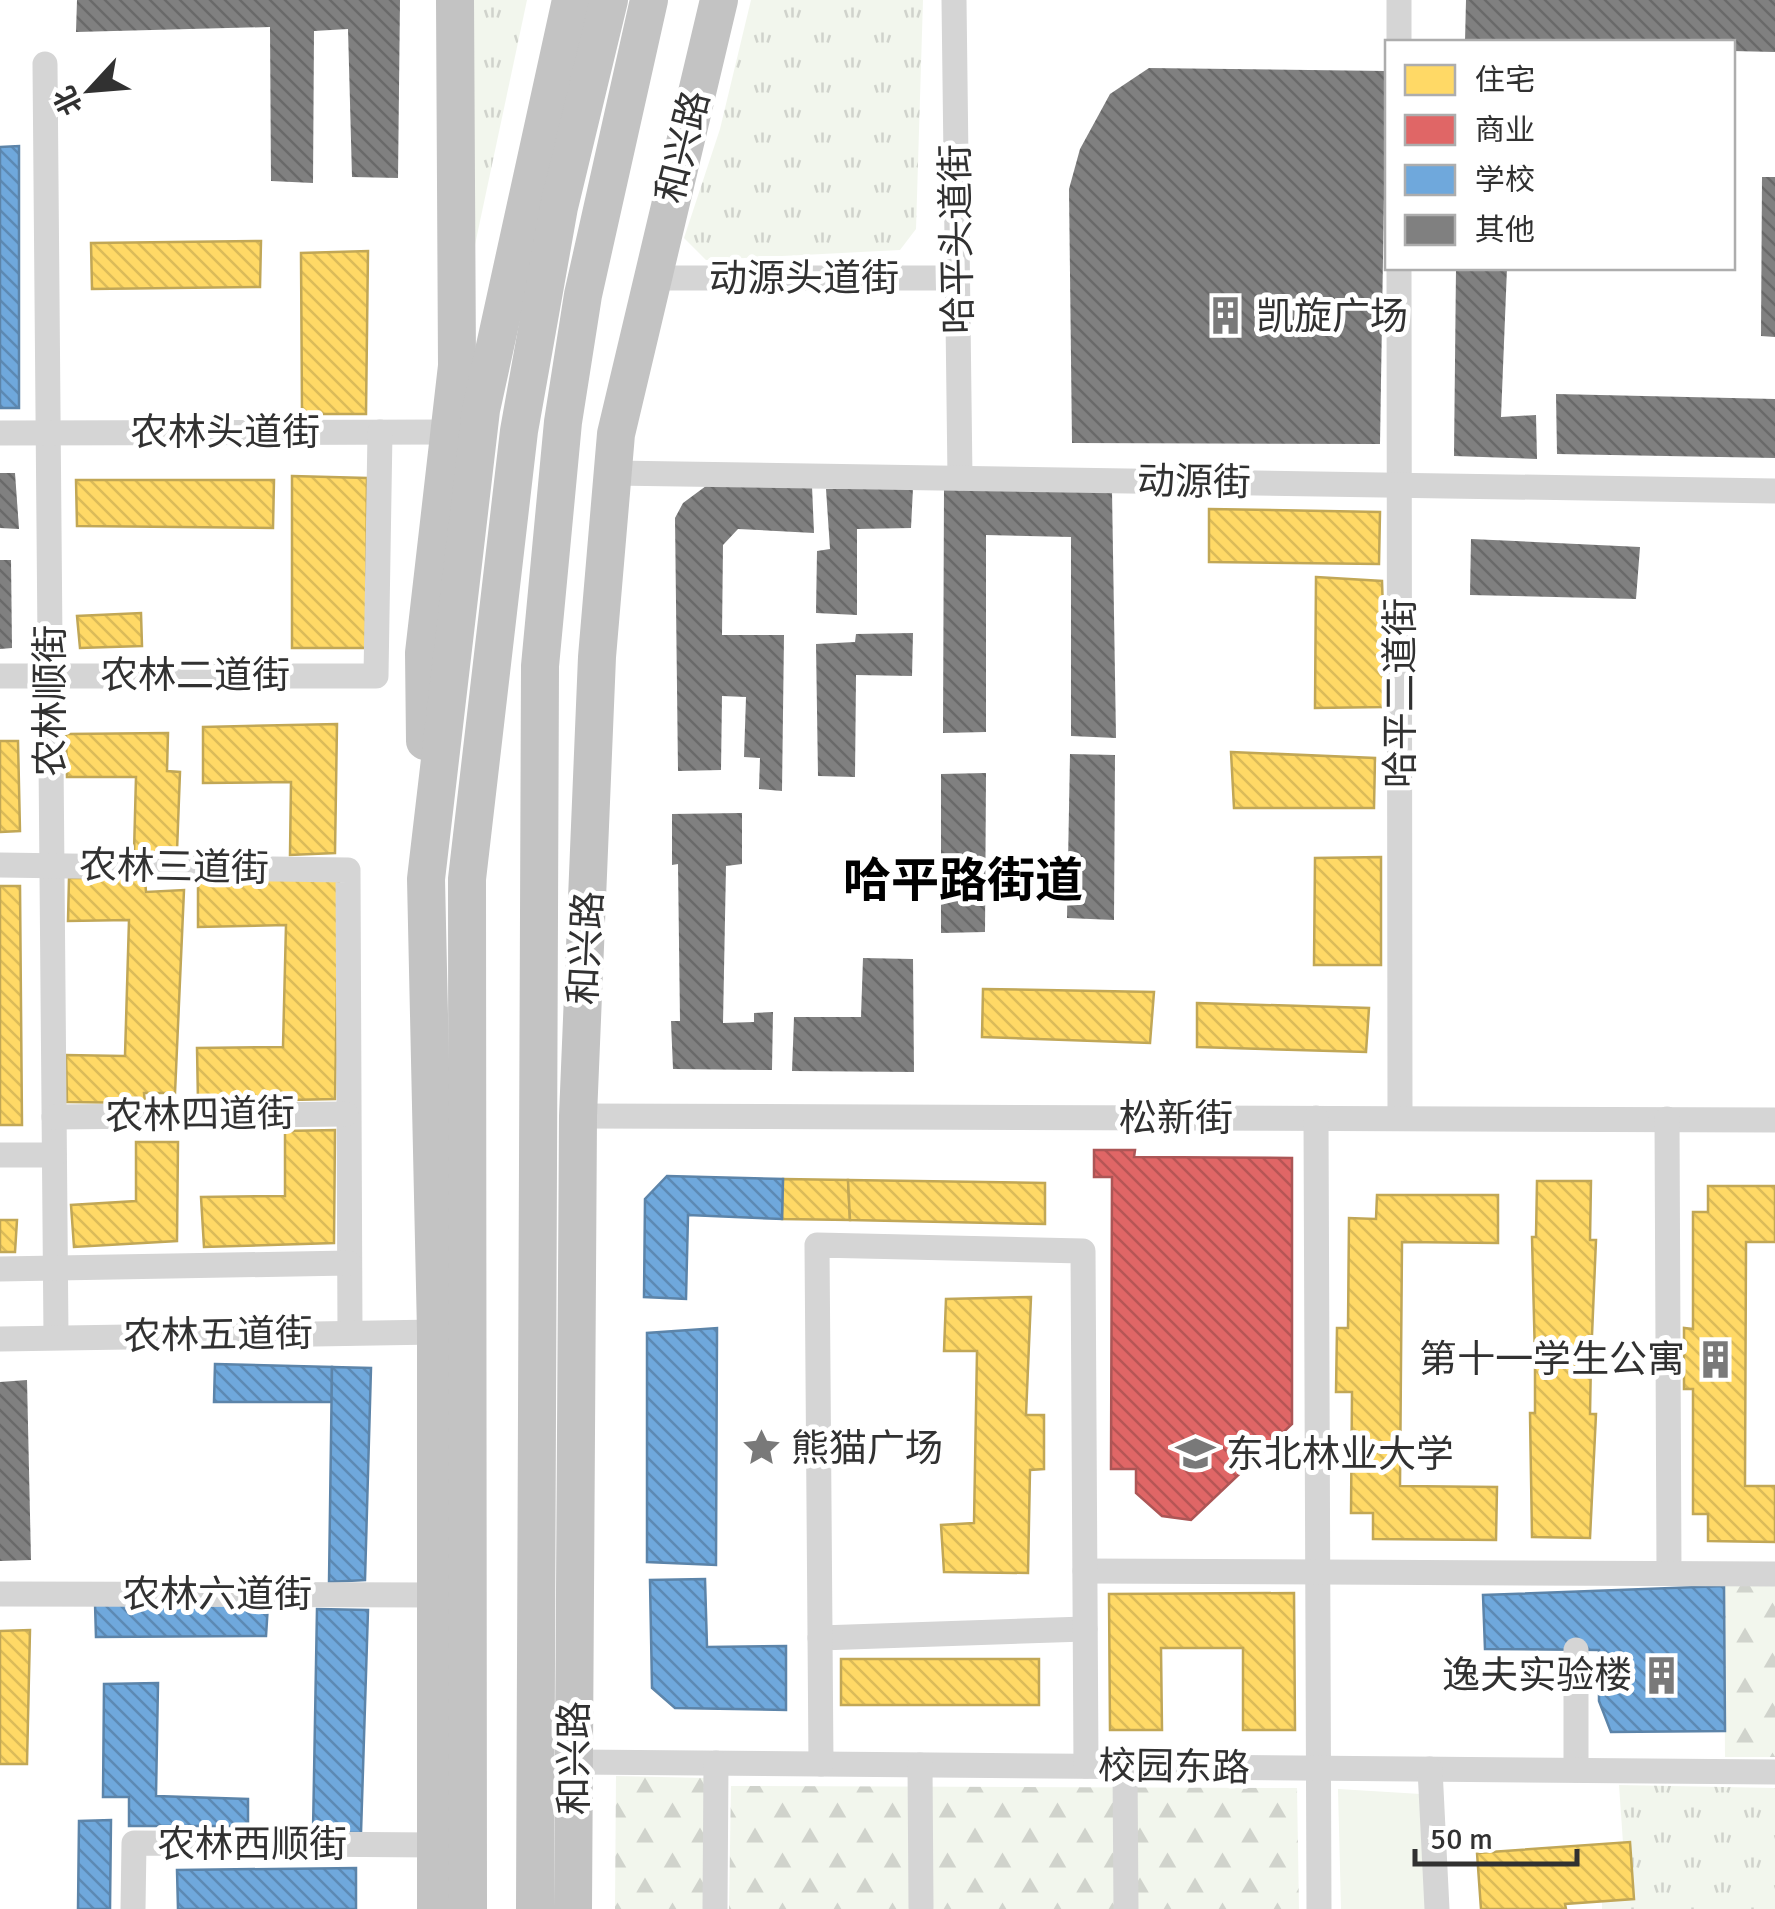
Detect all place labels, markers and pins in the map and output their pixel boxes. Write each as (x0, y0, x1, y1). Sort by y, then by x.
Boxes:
place label: 凯旋广场 (1256, 293, 1408, 340)
building icon: 凯旋广场 (1205, 295, 1247, 337)
place label: 第十一学生公寓 (1419, 1336, 1685, 1383)
building icon: 第十一学生公寓 (1694, 1338, 1736, 1380)
place label: 熊猫广场 (791, 1425, 943, 1472)
place icon: 熊猫广场 (740, 1427, 782, 1469)
place label: 东北林业大学 (1226, 1431, 1454, 1478)
school or university icon: 东北林业大学 (1175, 1433, 1217, 1475)
place label: 逸夫实验楼 (1442, 1652, 1632, 1699)
building icon: 逸夫实验楼 (1641, 1654, 1683, 1696)

